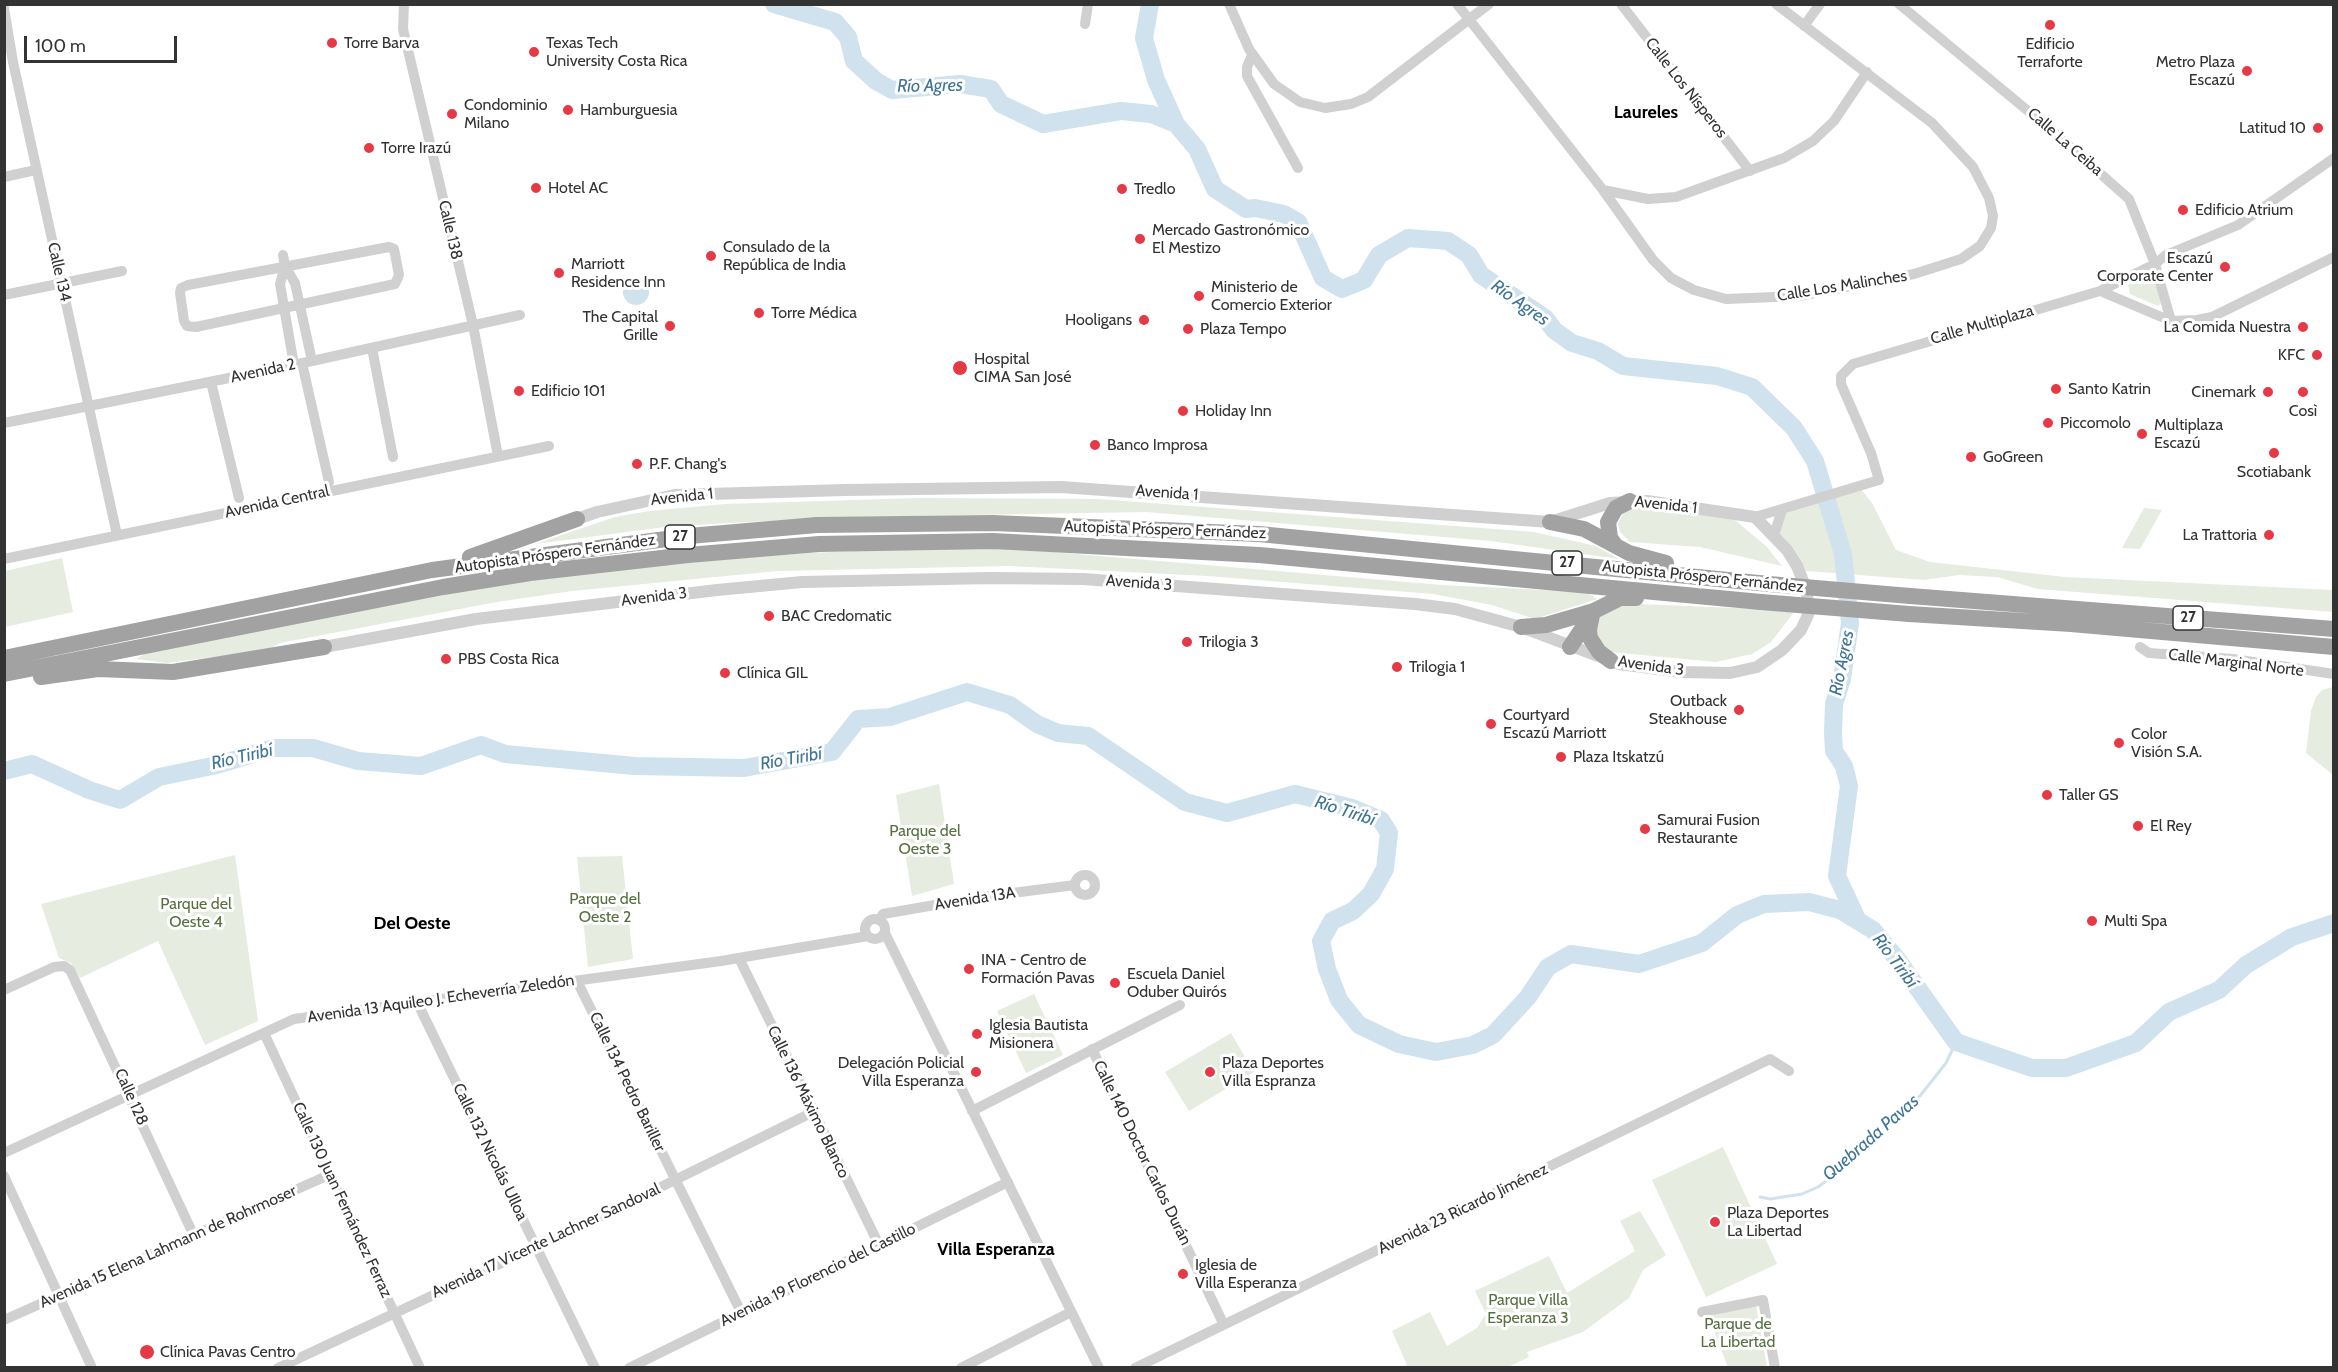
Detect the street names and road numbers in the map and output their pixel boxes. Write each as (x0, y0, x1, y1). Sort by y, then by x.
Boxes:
street label: Calle Los Nísperos (1641, 34, 1731, 142)
street label: Calle La Ceiba (2023, 104, 2107, 180)
street label: Calle 138 (434, 198, 466, 262)
street label: Calle 134 (43, 241, 75, 303)
street label: Calle Los Malinches (1776, 266, 1908, 306)
street label: Calle Multiplaza (1928, 301, 2036, 349)
street label: Avenida 2 (229, 355, 297, 387)
street label: Avenida 1 (1135, 481, 1199, 505)
street label: Avenida Central (223, 482, 331, 522)
street label: Avenida 1 (650, 484, 714, 510)
street label: Avenida 1 (1634, 492, 1698, 518)
street label: Autopista Próspero Fernández (1063, 517, 1267, 543)
road number: 27 (665, 525, 695, 549)
street label: Autopista Próspero Fernández (453, 530, 657, 578)
road number: 27 (1552, 551, 1582, 575)
street label: Autopista Próspero Fernández (1601, 557, 1805, 597)
street label: Avenida 3 (1105, 571, 1173, 595)
street label: Avenida 3 (620, 583, 688, 611)
road number: 27 (2173, 606, 2203, 630)
street label: Calle Marginal Norte (2167, 645, 2305, 681)
street label: Avenida 3 (1617, 652, 1685, 680)
street label: Avenida 13A (933, 883, 1017, 915)
street label: Avenida 13 Aquileo J. Echeverría Zeledón (306, 971, 576, 1027)
street label: Calle 134 Pedro Bariller (585, 1009, 669, 1155)
street label: Calle 136 Máximo Blanco (763, 1023, 853, 1181)
street label: Calle 140 Doctor Carlos Durán (1089, 1057, 1195, 1249)
street label: Calle 128 (110, 1066, 152, 1128)
street label: Calle 132 Nicolás Ulloa (448, 1080, 532, 1224)
street label: Calle 130 Juan Fernández Ferraz (288, 1099, 396, 1301)
street label: Avenida 23 Ricardo Jiménez (1375, 1159, 1551, 1259)
street label: Avenida 17 Vicente Lachner Sandoval (429, 1179, 663, 1303)
street label: Avenida 15 Elena Lahmann de Rohrmoser (37, 1181, 299, 1313)
street label: Avenida 19 Florencio del Castillo (717, 1219, 919, 1331)

